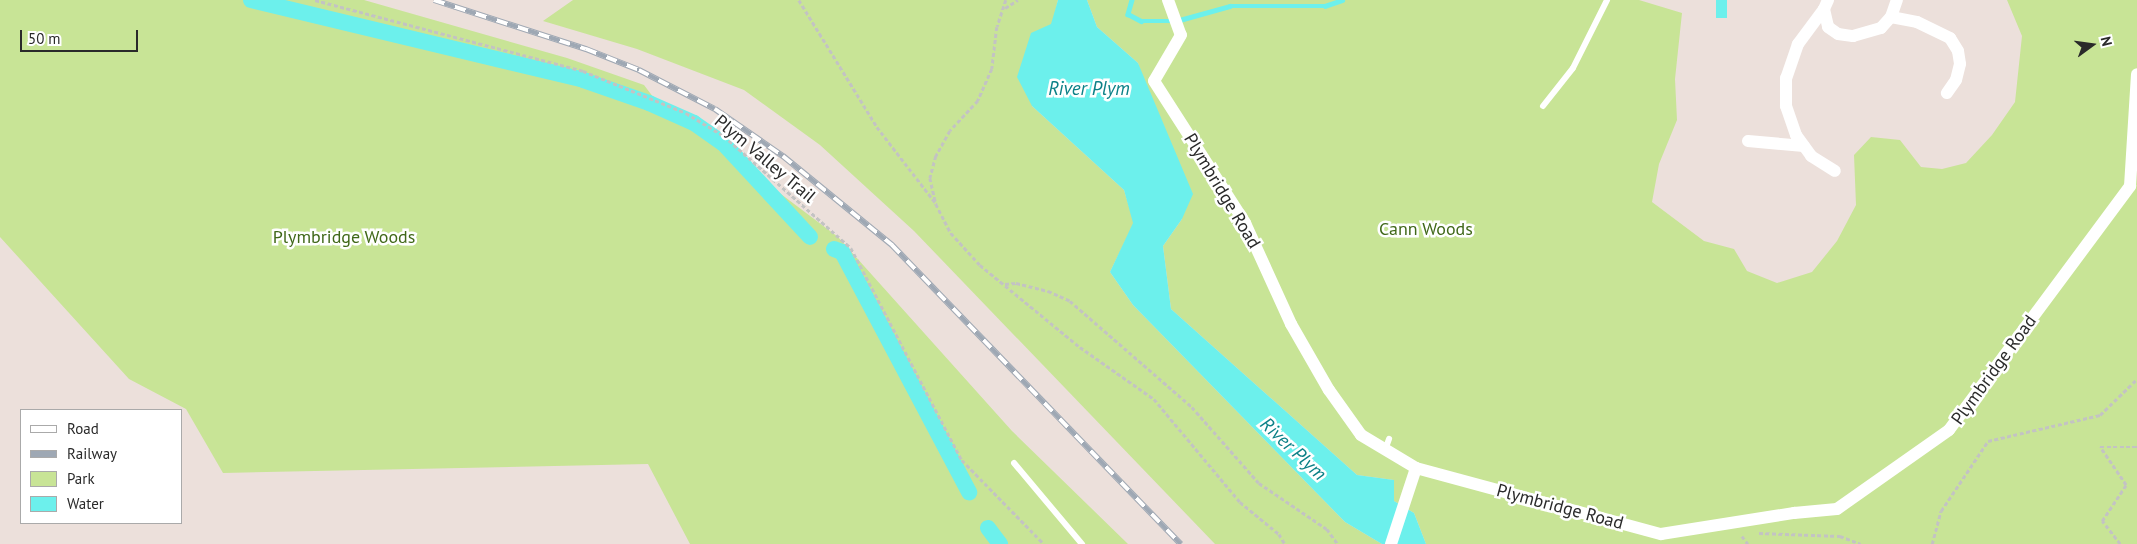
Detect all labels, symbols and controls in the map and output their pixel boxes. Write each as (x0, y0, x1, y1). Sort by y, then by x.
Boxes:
scale bar (22, 20, 140, 52)
north arrow (2067, 20, 2117, 70)
text: 50 m (28, 29, 61, 48)
text: N (2097, 35, 2116, 48)
water label: River Plym (1048, 78, 1130, 100)
street label: Plym Valley Trail (709, 110, 821, 208)
street label: Plymbridge Road (1179, 130, 1265, 252)
park label: Cann Woods (1379, 218, 1473, 240)
park label: Plymbridge Woods (273, 226, 415, 248)
street label: Plymbridge Road (1947, 311, 2041, 429)
legend (20, 409, 182, 524)
water label: River Plym (1255, 413, 1331, 485)
text: Road (67, 419, 99, 438)
text: Railway (67, 444, 117, 463)
text: Park (67, 469, 95, 488)
street label: Plymbridge Road (1494, 480, 1626, 534)
text: Water (67, 494, 104, 513)

